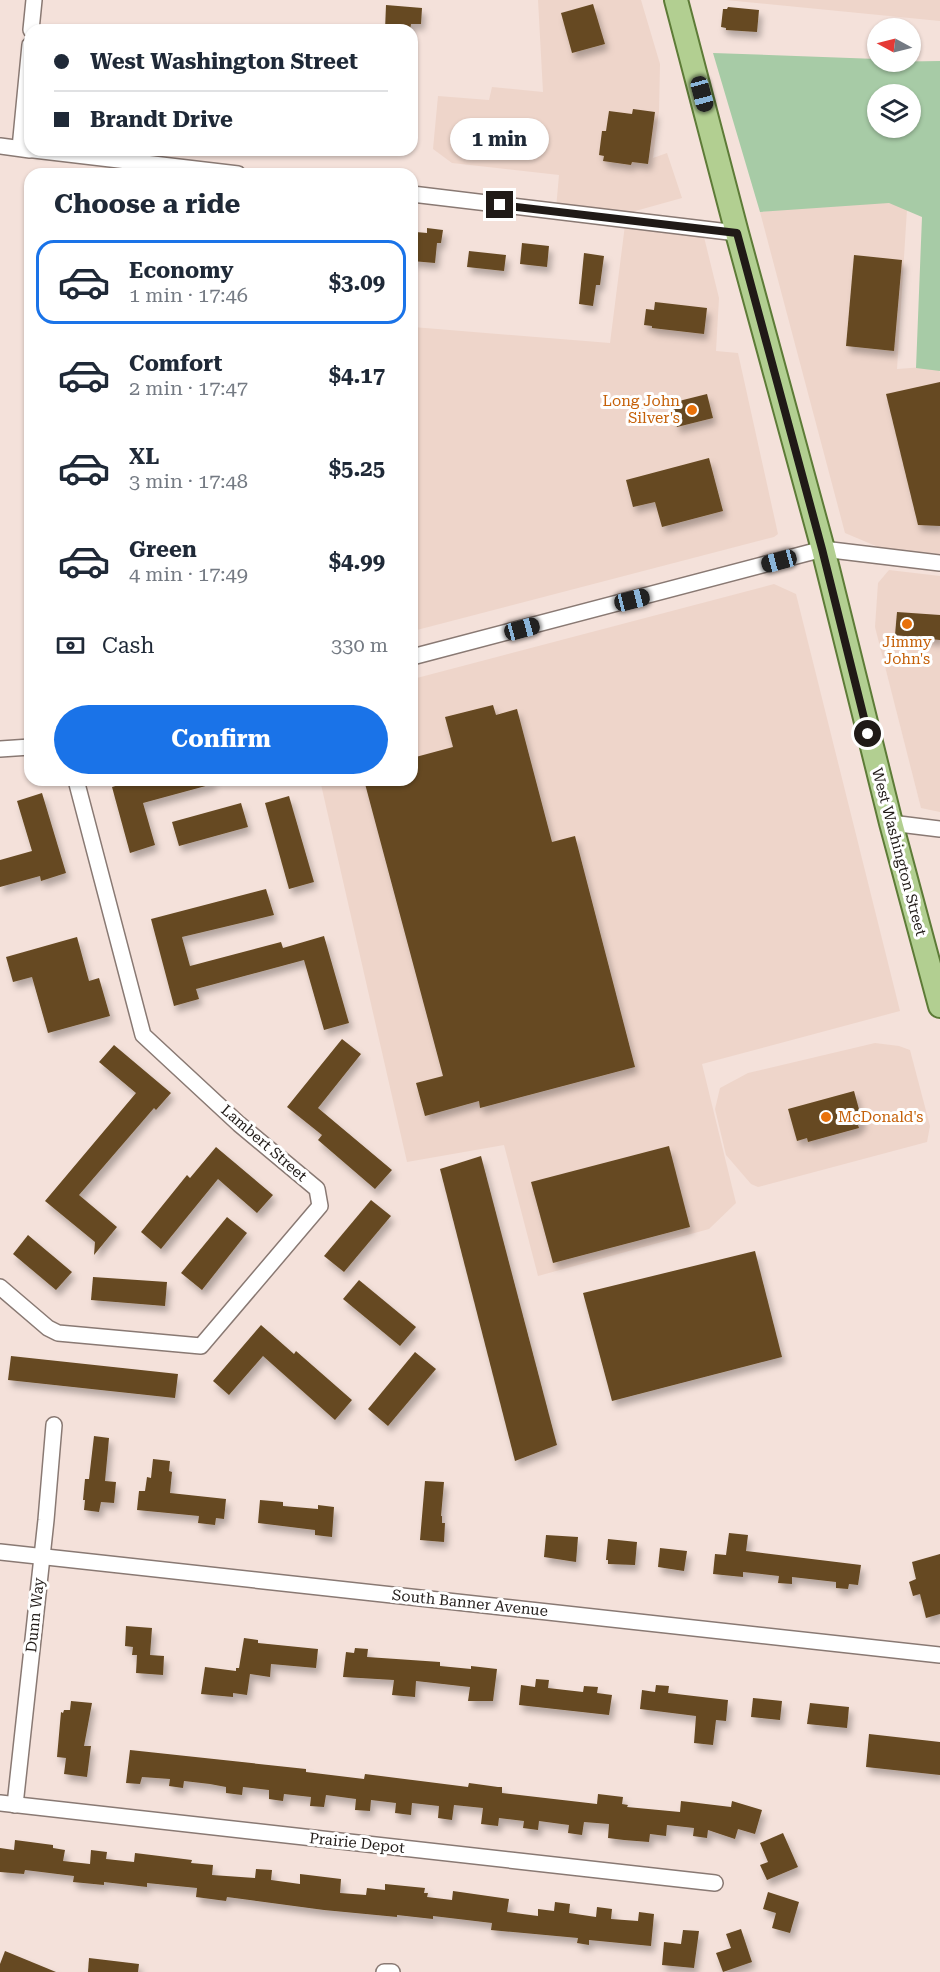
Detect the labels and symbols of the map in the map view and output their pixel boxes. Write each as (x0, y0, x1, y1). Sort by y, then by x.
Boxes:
north arrow (867, 18, 921, 72)
car (689, 74, 715, 114)
callout: 1 min (450, 118, 550, 160)
route end (486, 191, 513, 218)
place label: Long John Silver's (603, 392, 680, 427)
marker: Long John Silver's (685, 403, 699, 417)
car (759, 548, 799, 574)
car (612, 587, 652, 613)
car (502, 616, 542, 642)
marker: Jimmy John's (900, 617, 914, 631)
place label: Jimmy John's (882, 633, 932, 668)
route start (854, 720, 881, 747)
street label: West Washington Street (868, 766, 930, 938)
street label: Lambert Street (217, 1101, 311, 1185)
place label: McDonald's (838, 1108, 924, 1126)
marker: McDonald's (819, 1110, 833, 1124)
street label: Dunn Way (22, 1576, 48, 1653)
street label: South Banner Avenue (391, 1586, 549, 1620)
street label: Prairie Depot (308, 1829, 406, 1857)

